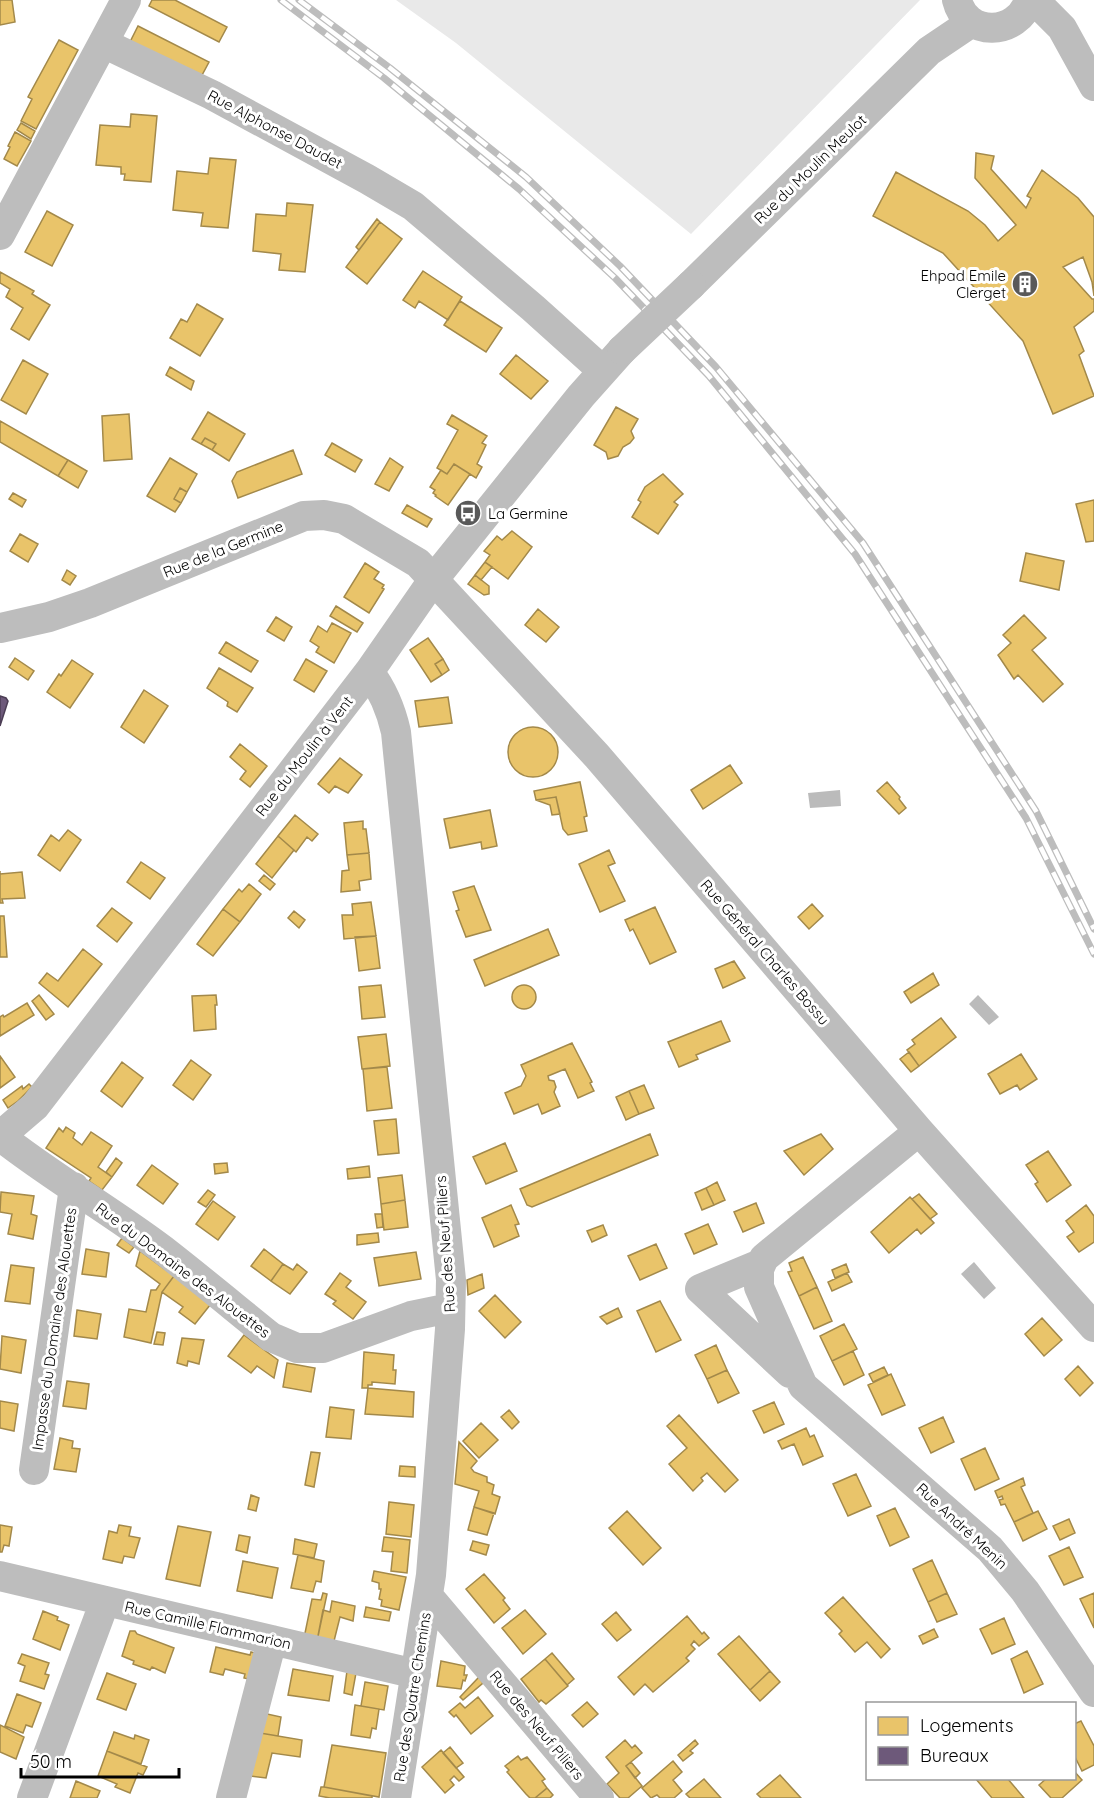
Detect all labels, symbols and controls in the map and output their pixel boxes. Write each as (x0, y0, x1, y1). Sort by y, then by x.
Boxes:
street label: Rue Alphonse Daudet (204, 85, 346, 173)
street label: Rue du Moulin Meulot (750, 110, 870, 228)
place label: Ehpad Emile Clerget (920, 266, 1006, 302)
building icon: Ehpad Emile Clerget (1010, 269, 1040, 299)
bus stop icon: La Germine (453, 498, 483, 528)
place label: La Germine (488, 504, 568, 523)
street label: Rue de la Germine (160, 516, 286, 582)
street label: Rue du Moulin à Vent (251, 692, 357, 820)
street label: Rue Général Charles Bossu (697, 875, 833, 1029)
street label: Rue des Neuf Piliers (431, 1175, 459, 1313)
street label: Rue du Domaine des Alouettes (92, 1198, 274, 1342)
street label: Impasse du Domaine des Alouettes (28, 1206, 80, 1452)
street label: Rue André Menin (912, 1479, 1012, 1573)
street label: Rue Camille Flammarion (123, 1597, 293, 1653)
street label: Rue des Quatre Chemins (389, 1611, 435, 1783)
street label: Rue des Neuf Piliers (486, 1666, 588, 1784)
legend (866, 1702, 1076, 1780)
text: Logements (920, 1714, 1013, 1737)
scale bar (21, 1741, 178, 1779)
text: Bureaux (920, 1744, 989, 1767)
text: 50 m (30, 1750, 72, 1773)

